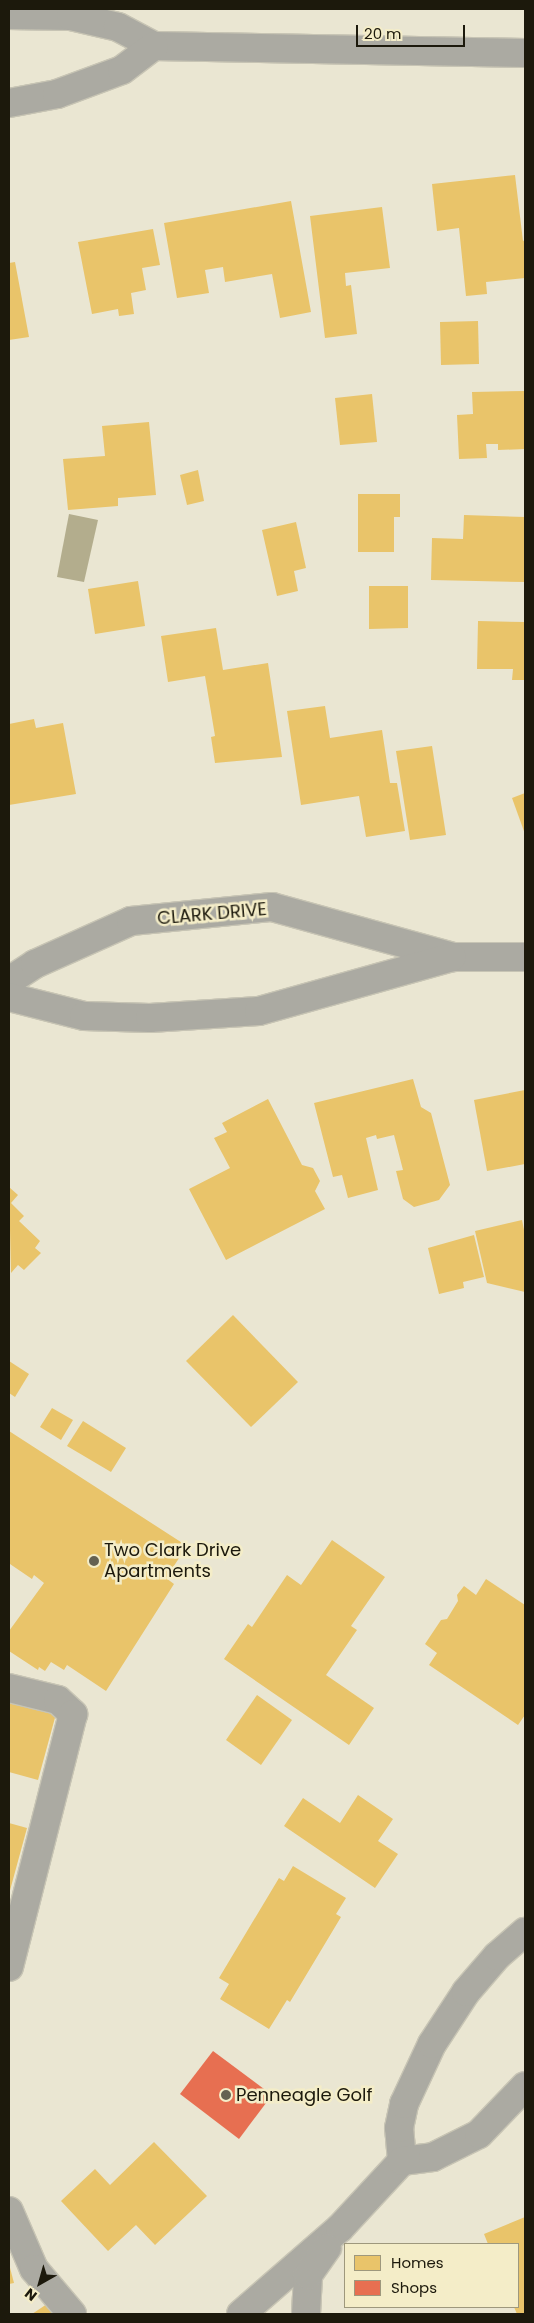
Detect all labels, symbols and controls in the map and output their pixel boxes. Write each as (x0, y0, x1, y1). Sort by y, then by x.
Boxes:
scale bar (359, 15, 468, 47)
text: 20 m (364, 23, 402, 44)
street label: CLARK DRIVE (156, 898, 268, 930)
place label: Two Clark Drive Apartments (104, 1540, 241, 1582)
marker: Two Clark Drive Apartments (88, 1555, 100, 1567)
place label: Penneagle Golf (236, 2084, 372, 2106)
marker: Penneagle Golf (220, 2089, 232, 2101)
legend (344, 2243, 519, 2308)
text: Homes (391, 2252, 444, 2273)
north arrow (15, 2258, 65, 2308)
text: Shops (391, 2277, 437, 2298)
text: N (20, 2284, 41, 2306)

